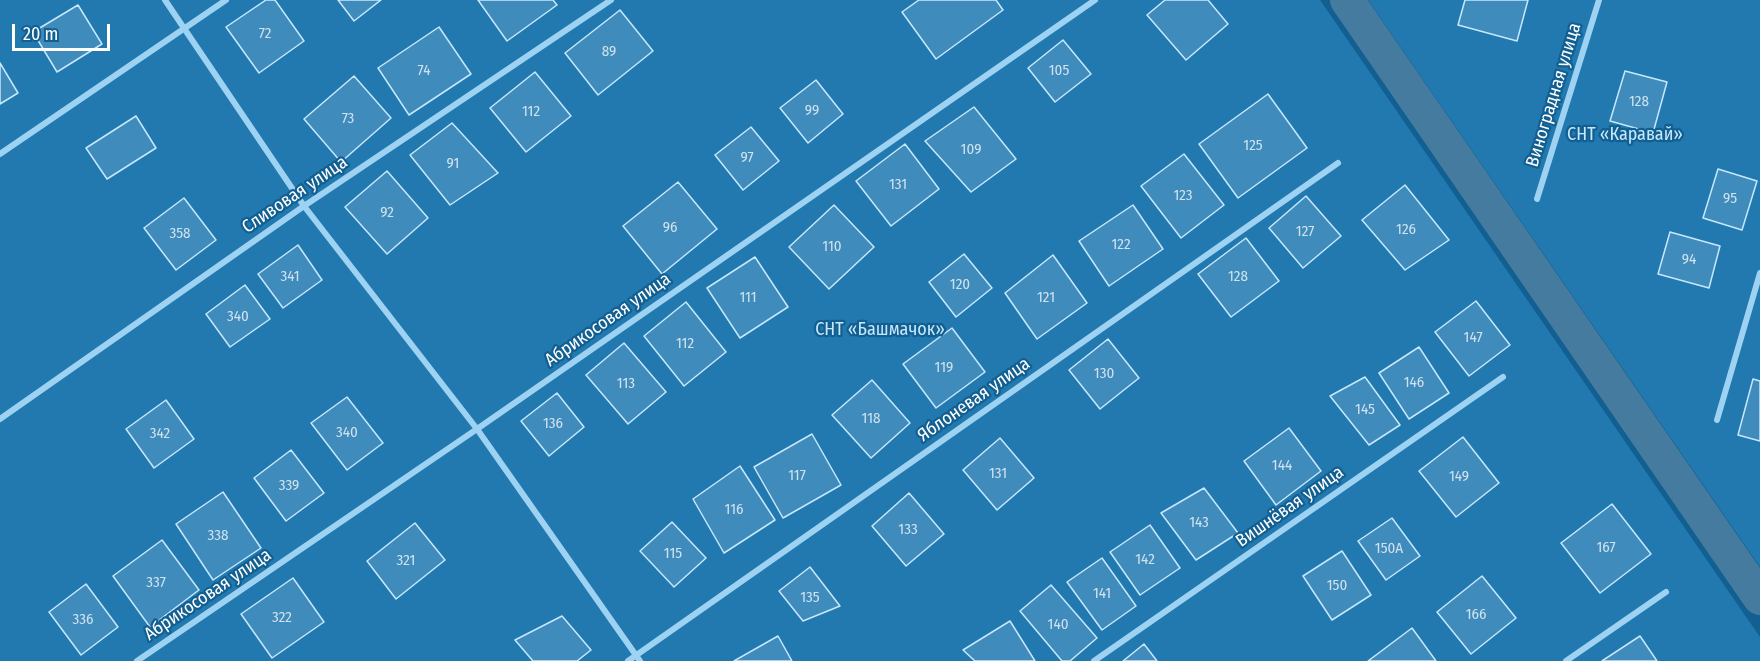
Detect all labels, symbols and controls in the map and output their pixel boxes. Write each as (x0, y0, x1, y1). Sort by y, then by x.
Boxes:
scale bar (15, 12, 112, 50)
street label: Виноградная улица (1522, 20, 1586, 170)
text: 20 m (23, 23, 58, 45)
house number: 72 (259, 25, 271, 43)
house number: 89 (602, 43, 616, 61)
house number: 74 (418, 62, 430, 80)
house number: 105 (1049, 62, 1069, 80)
house number: 128 (1629, 93, 1649, 111)
house number: 99 (805, 102, 819, 120)
house number: 112 (522, 103, 540, 121)
house number: 73 (342, 110, 354, 128)
park label: СНТ «Каравай» (1567, 124, 1683, 146)
house number: 125 (1243, 137, 1263, 155)
house number: 109 (961, 141, 981, 159)
house number: 97 (740, 149, 754, 167)
street label: Сливовая улица (238, 152, 352, 238)
house number: 91 (447, 155, 459, 173)
house number: 131 (889, 176, 907, 194)
house number: 123 (1173, 187, 1193, 205)
house number: 95 (1723, 190, 1737, 208)
house number: 92 (380, 204, 394, 222)
house number: 96 (663, 219, 677, 237)
house number: 126 (1396, 221, 1416, 239)
house number: 127 (1296, 223, 1314, 241)
house number: 358 (169, 225, 191, 243)
house number: 122 (1111, 236, 1131, 254)
house number: 110 (822, 238, 842, 256)
house number: 94 (1682, 251, 1696, 269)
house number: 341 (281, 268, 299, 286)
house number: 128 (1228, 268, 1248, 286)
street label: Абрикосовая улица (541, 269, 675, 371)
house number: 120 (950, 276, 970, 294)
house number: 111 (739, 289, 757, 307)
house number: 121 (1037, 289, 1055, 307)
house number: 340 (227, 308, 249, 326)
park label: СНТ «Башмачок» (815, 319, 945, 341)
house number: 147 (1464, 329, 1482, 347)
house number: 112 (676, 335, 694, 353)
street label: Яблоневая улица (914, 353, 1034, 447)
house number: 119 (935, 359, 953, 377)
house number: 130 (1094, 365, 1114, 383)
house number: 146 (1404, 374, 1424, 392)
house number: 113 (617, 375, 635, 393)
house number: 145 (1355, 401, 1375, 419)
house number: 118 (862, 410, 880, 428)
house number: 136 (543, 415, 563, 433)
house number: 340 (336, 424, 358, 442)
house number: 342 (150, 425, 170, 443)
house number: 144 (1272, 457, 1292, 475)
street label: Вишнёвая улица (1232, 462, 1348, 552)
house number: 131 (989, 465, 1007, 483)
house number: 117 (788, 467, 806, 485)
house number: 149 (1449, 468, 1469, 486)
house number: 339 (279, 477, 299, 495)
house number: 116 (725, 501, 743, 519)
house number: 143 (1189, 514, 1209, 532)
house number: 133 (898, 521, 918, 539)
house number: 338 (207, 527, 229, 545)
house number: 167 (1596, 539, 1616, 557)
house number: 150А (1375, 540, 1403, 558)
street label: Абрикосовая улица (140, 545, 276, 645)
house number: 115 (664, 545, 682, 563)
house number: 142 (1135, 551, 1155, 569)
house number: 321 (397, 552, 415, 570)
house number: 337 (146, 574, 166, 592)
house number: 150 (1327, 577, 1347, 595)
house number: 141 (1093, 585, 1111, 603)
house number: 135 (800, 589, 820, 607)
house number: 166 (1466, 606, 1486, 624)
house number: 322 (272, 609, 292, 627)
house number: 336 (73, 611, 93, 629)
house number: 140 (1048, 616, 1068, 634)

